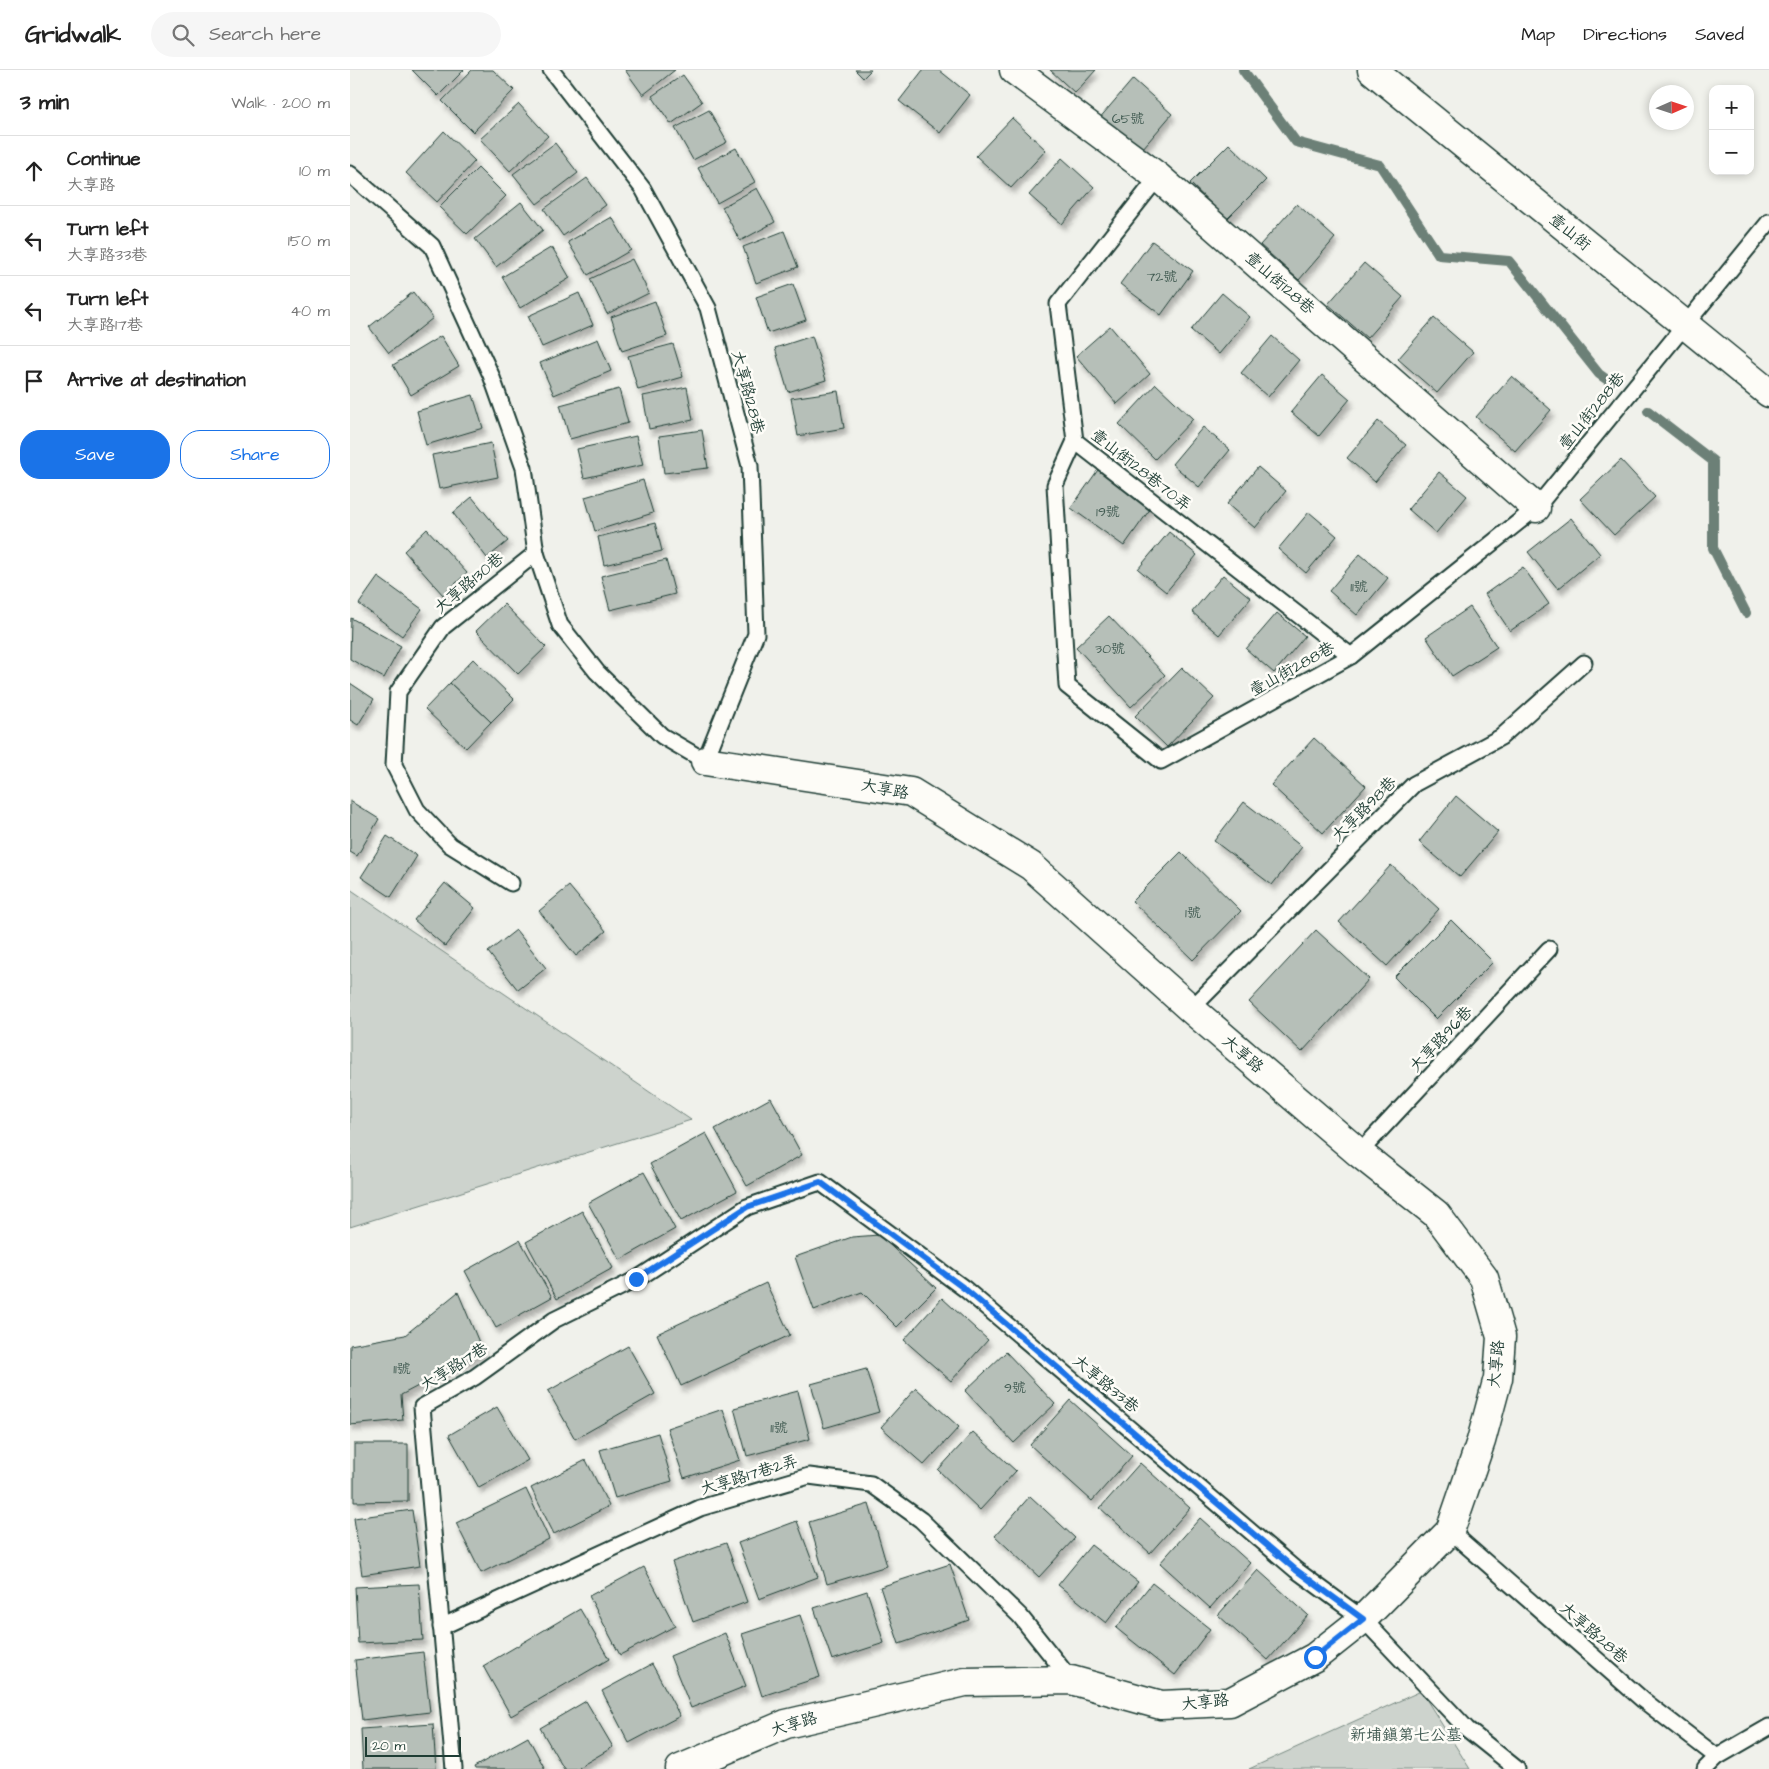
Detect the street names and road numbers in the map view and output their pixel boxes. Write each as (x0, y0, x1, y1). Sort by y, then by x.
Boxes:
street label: 壹山街 (1544, 208, 1596, 256)
street label: 壹山街128巷 (1240, 247, 1320, 319)
street label: 大享路128巷 (726, 348, 770, 436)
street label: 壹山街288巷 (1554, 368, 1630, 454)
street label: 壹山街128巷70弄 (1086, 424, 1196, 516)
street label: 大享路130巷 (430, 547, 508, 619)
street label: 壹山街288巷 (1246, 637, 1338, 701)
street label: 大享路98巷 (1327, 772, 1401, 846)
street label: 大享路 (859, 774, 911, 804)
street label: 大享路96巷 (1405, 1001, 1477, 1077)
street label: 大享路 (1218, 1030, 1268, 1078)
street label: 大享路17巷 (416, 1338, 492, 1396)
street label: 大享路 (1483, 1339, 1509, 1389)
street label: 大享路33巷 (1068, 1350, 1144, 1418)
street label: 大享路17巷2弄 (697, 1450, 801, 1500)
street label: 大享路28巷 (1555, 1597, 1633, 1669)
street label: 大享路 (1180, 1689, 1230, 1715)
street label: 大享路 (768, 1706, 820, 1742)

